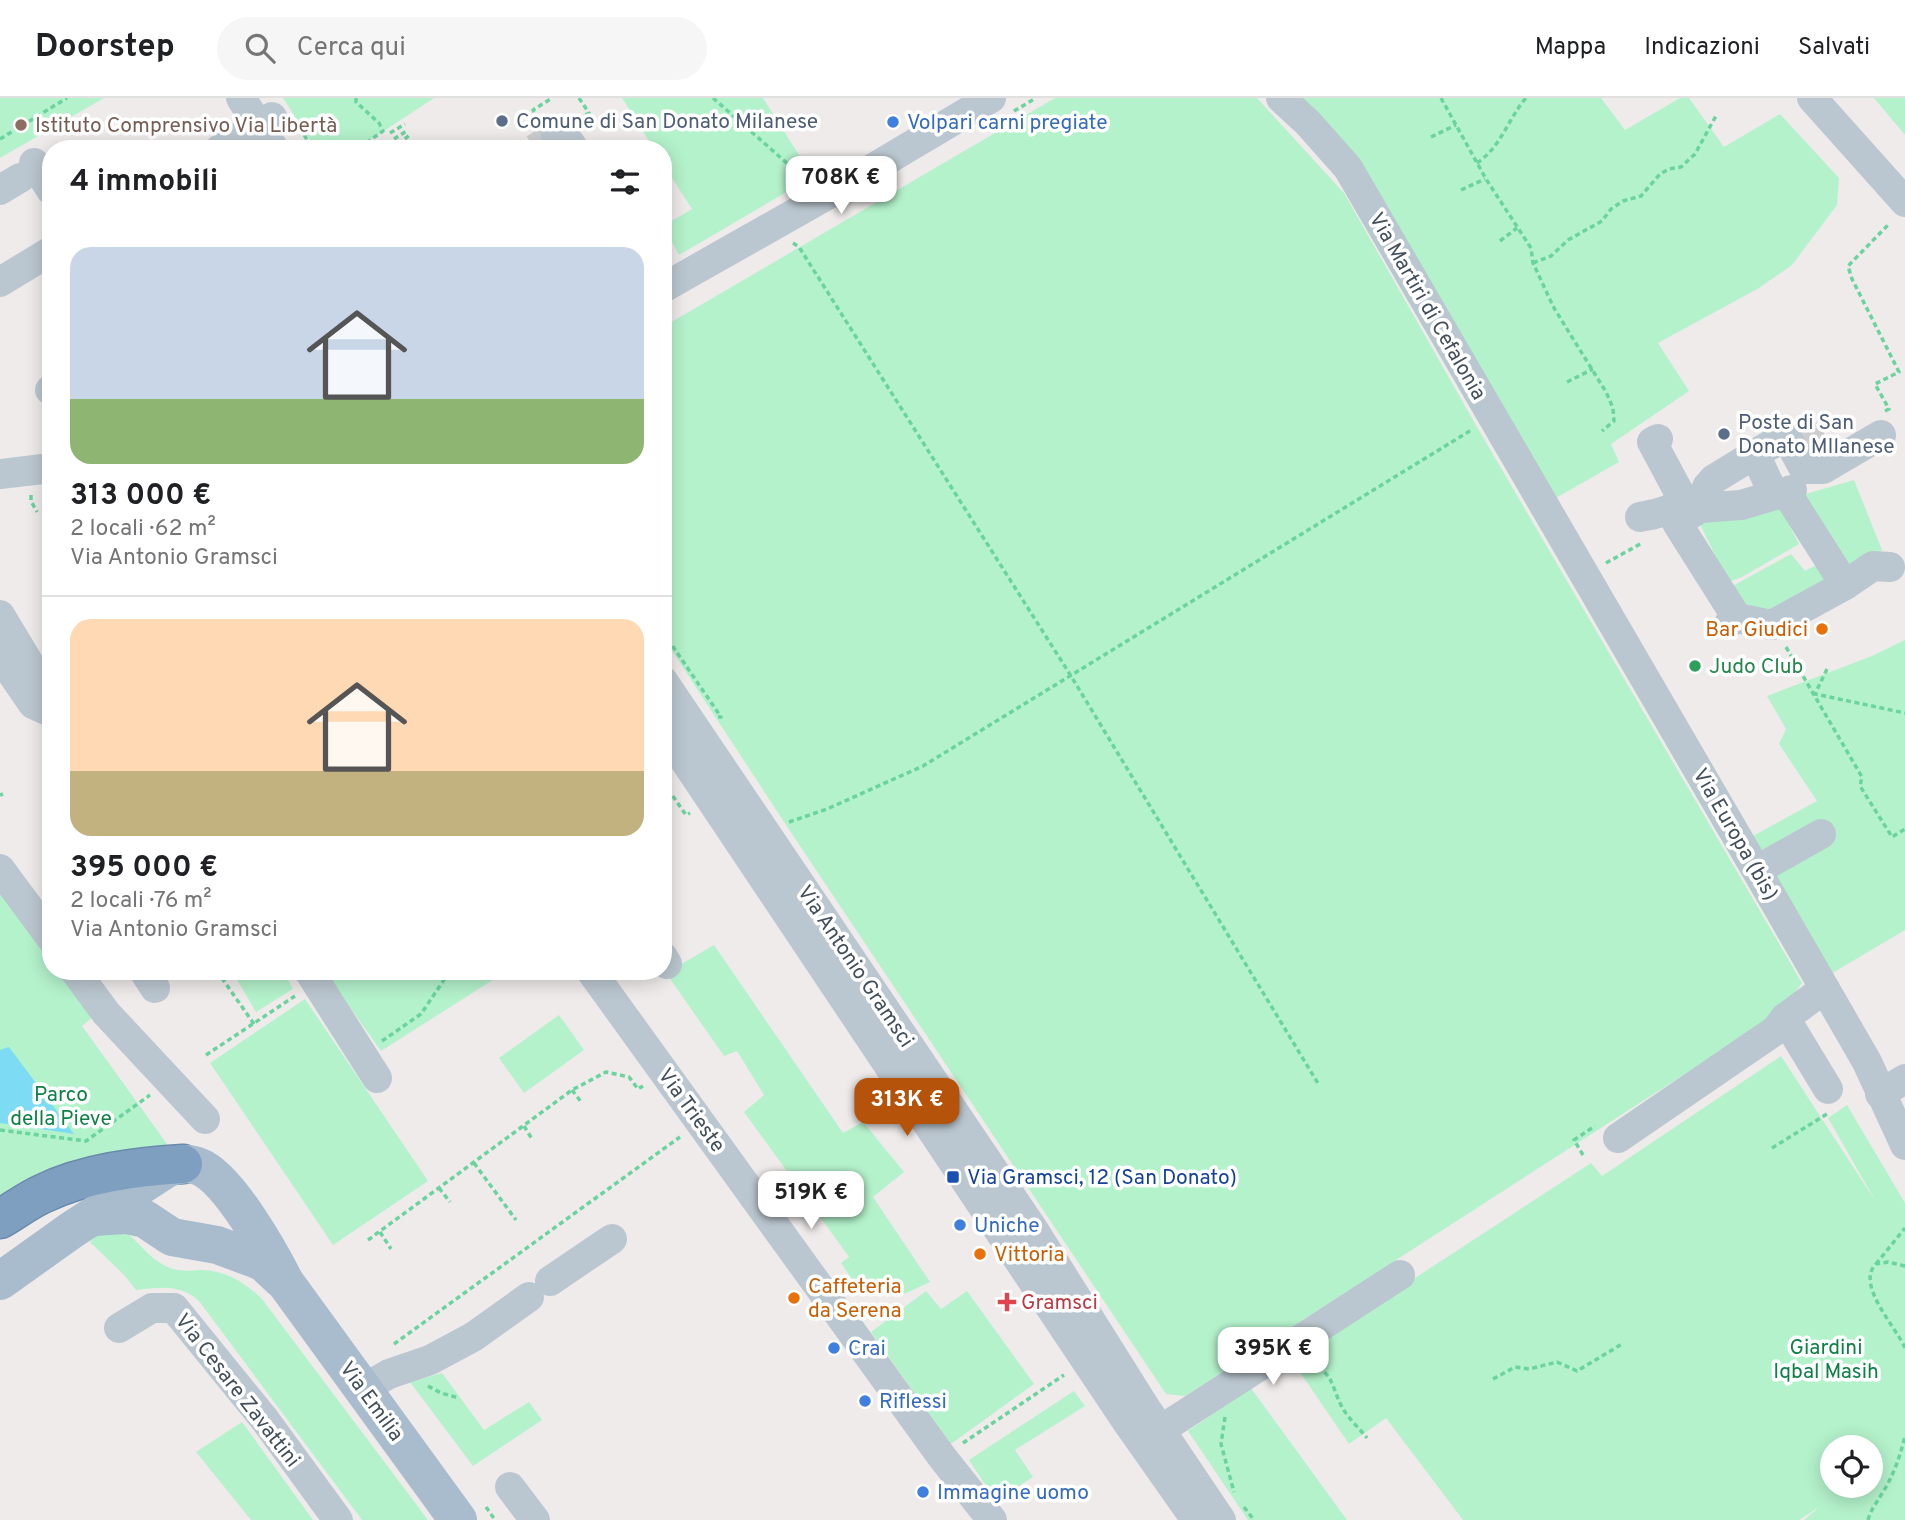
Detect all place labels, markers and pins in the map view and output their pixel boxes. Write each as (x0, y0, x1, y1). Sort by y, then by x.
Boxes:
place label: Comune di San Donato Milanese (516, 109, 818, 136)
place label: Volpari carni pregiate (907, 110, 1108, 137)
place label: Istituto Comprensivo Via Libertà (35, 113, 337, 140)
marker: Comune di San Donato Milanese (494, 113, 510, 129)
marker: Volpari carni pregiate (885, 114, 901, 130)
marker: Istituto Comprensivo Via Libertà (13, 117, 29, 133)
pin: 708K € (784, 156, 898, 216)
place label: Poste di San Donato MIlanese (1738, 410, 1895, 461)
marker: Poste di San Donato MIlanese (1716, 426, 1732, 442)
place label: Bar Giudici (1705, 617, 1808, 644)
marker: Bar Giudici (1814, 621, 1830, 637)
place label: Judo Club (1709, 654, 1803, 681)
marker: Judo Club (1687, 658, 1703, 674)
pin: 313K € (850, 1079, 964, 1138)
place label: Via Gramsci, 12 (San Donato) (967, 1165, 1237, 1192)
marker: Via Gramsci, 12 (San Donato) (945, 1169, 961, 1185)
pin: 519K € (754, 1172, 868, 1231)
place label: Uniche (974, 1213, 1040, 1240)
marker: Uniche (952, 1217, 968, 1233)
place label: Vittoria (994, 1242, 1064, 1269)
marker: Vittoria (972, 1246, 988, 1262)
place label: Caffeteria da Serena (808, 1274, 902, 1325)
marker: Caffeteria da Serena (786, 1290, 802, 1306)
place label: Gramsci (1021, 1290, 1098, 1317)
marker: Gramsci (999, 1294, 1015, 1310)
pin: 395K € (1216, 1328, 1330, 1387)
place label: Crai (848, 1336, 886, 1363)
marker: Crai (826, 1340, 842, 1356)
place label: Riflessi (879, 1389, 947, 1416)
marker: Riflessi (857, 1393, 873, 1409)
place label: Immagine uomo (937, 1480, 1089, 1507)
marker: Immagine uomo (915, 1484, 931, 1500)

